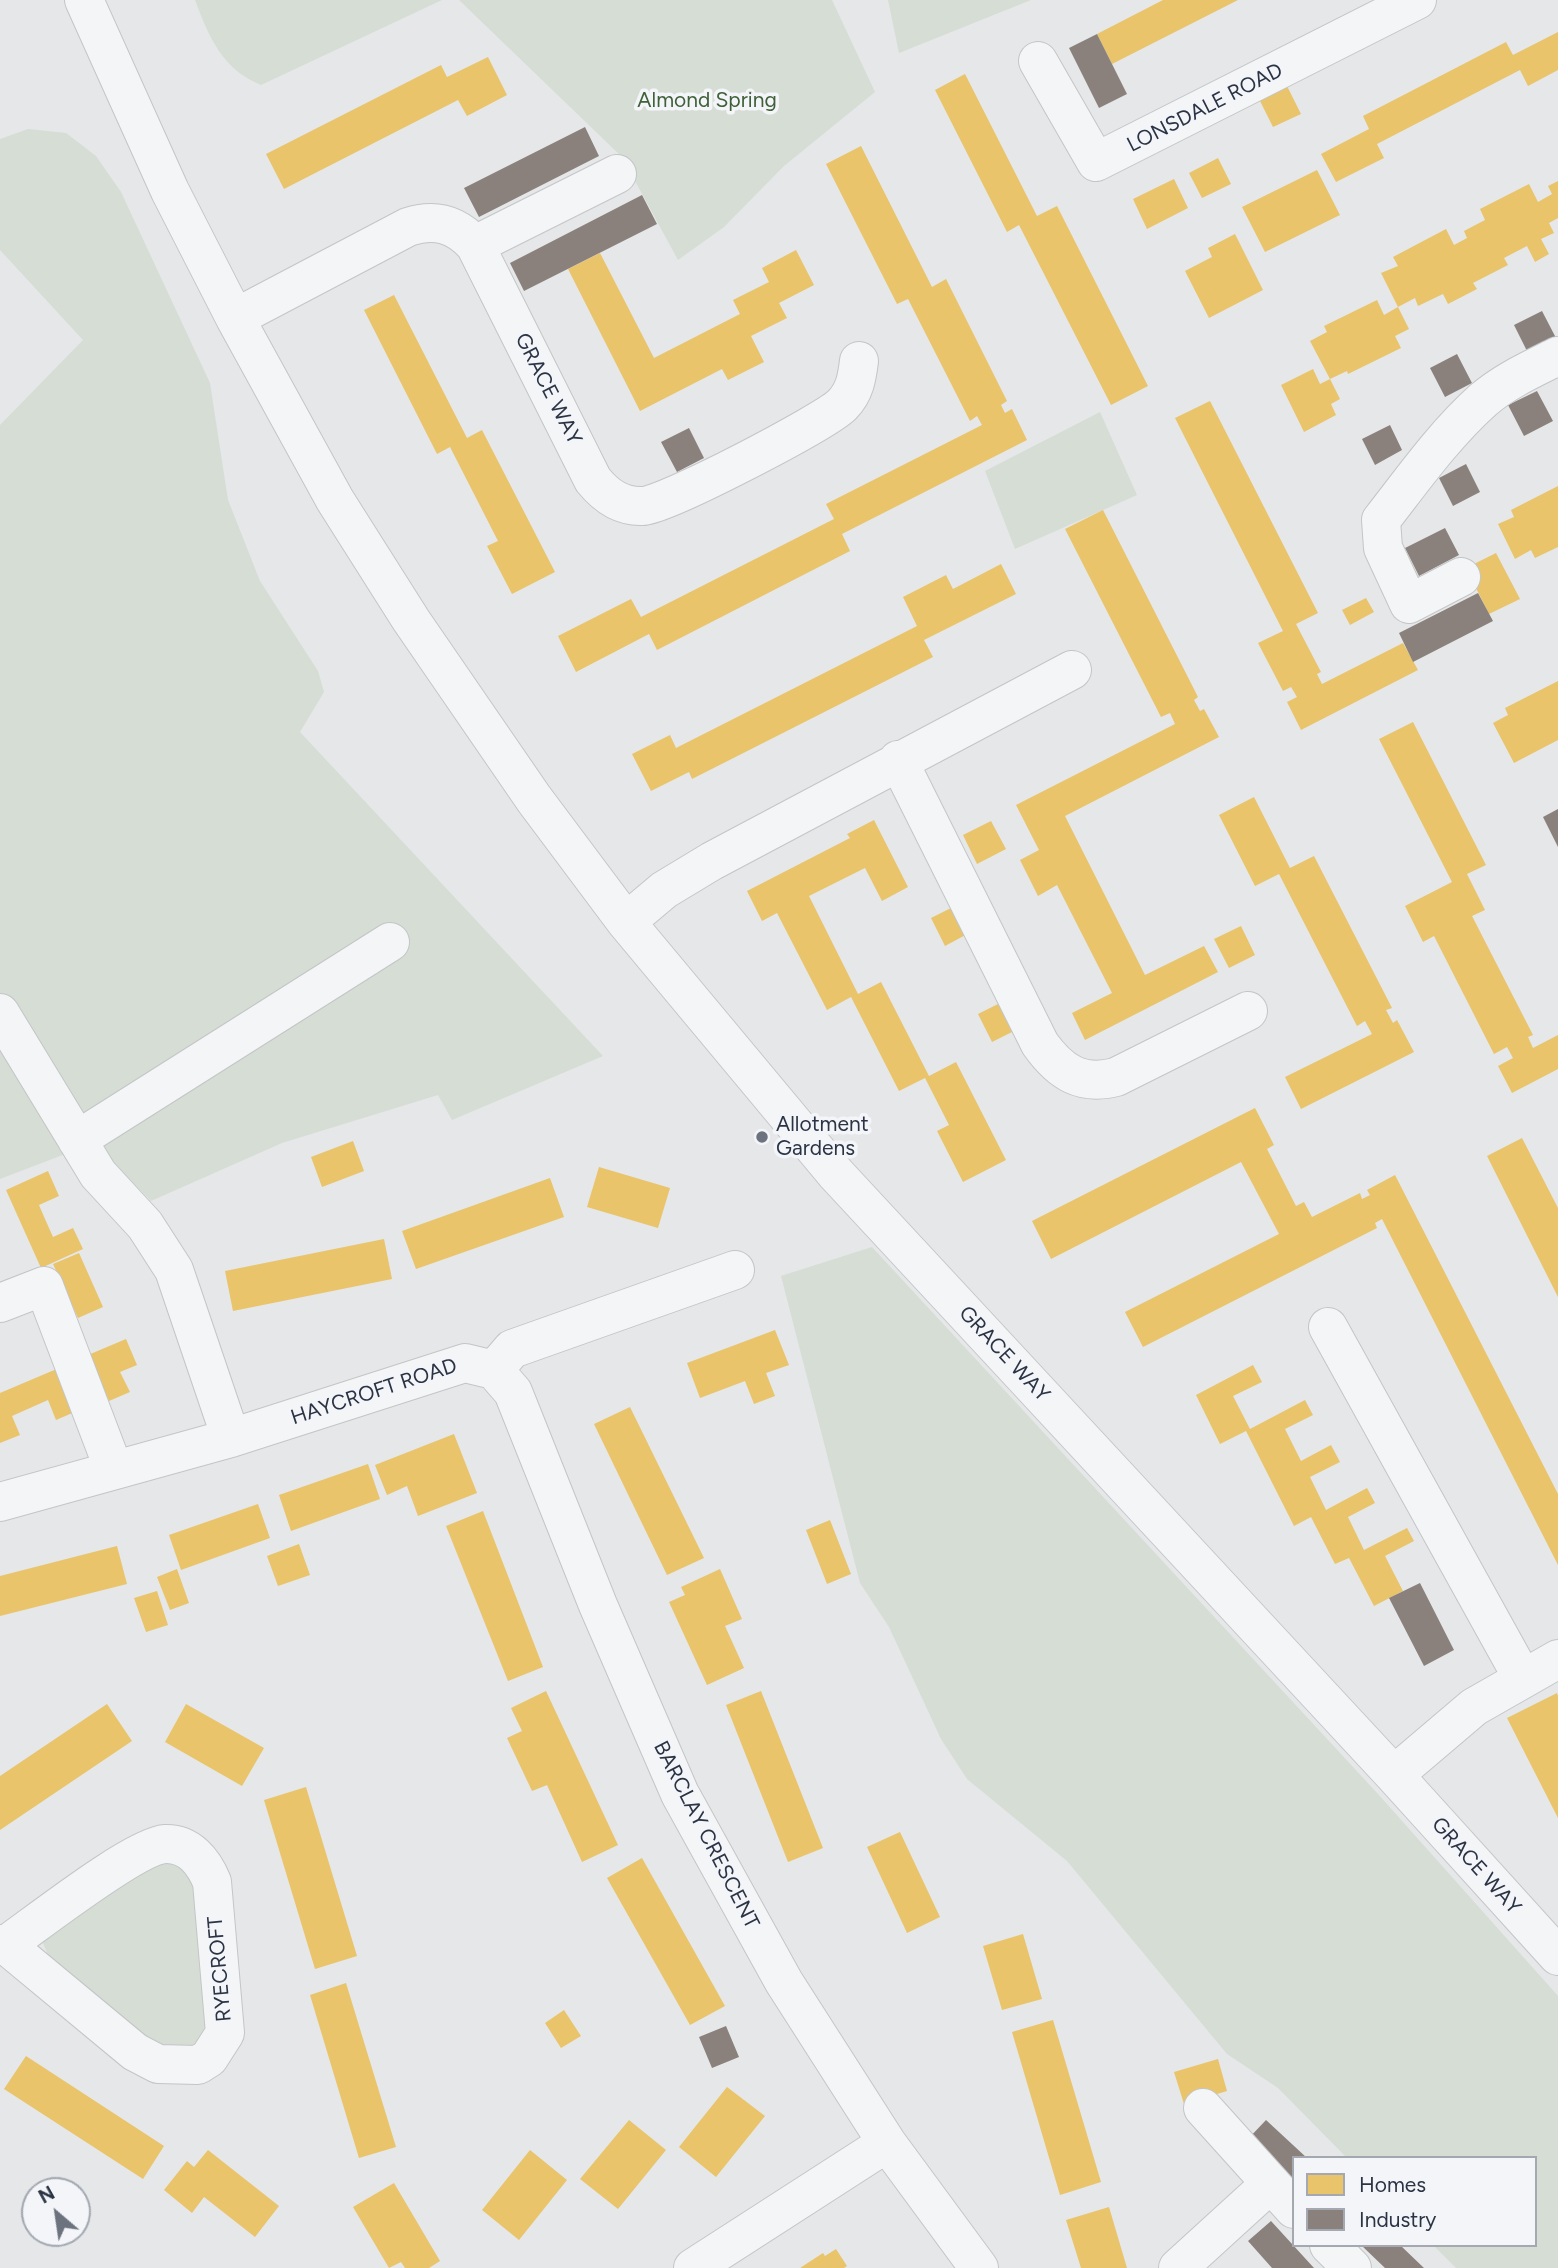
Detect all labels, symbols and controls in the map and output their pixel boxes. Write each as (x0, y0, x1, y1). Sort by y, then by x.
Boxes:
street label: LONSDALE ROAD (1123, 58, 1287, 158)
park label: Almond Spring (637, 88, 777, 114)
street label: GRACE WAY (509, 329, 587, 449)
place label: Allotment Gardens (776, 1112, 869, 1162)
marker: Allotment Gardens (754, 1129, 770, 1145)
street label: GRACE WAY (953, 1301, 1055, 1407)
street label: HAYCROFT ROAD (288, 1353, 460, 1431)
street label: BARCLAY CRESCENT (648, 1737, 764, 1933)
street label: GRACE WAY (1426, 1812, 1526, 1920)
street label: RYECROFT (203, 1915, 237, 2023)
legend (1292, 2156, 1537, 2247)
text: Homes (1359, 2172, 1426, 2197)
north arrow (21, 2177, 91, 2247)
text: N (35, 2181, 59, 2209)
text: Industry (1359, 2207, 1436, 2232)

